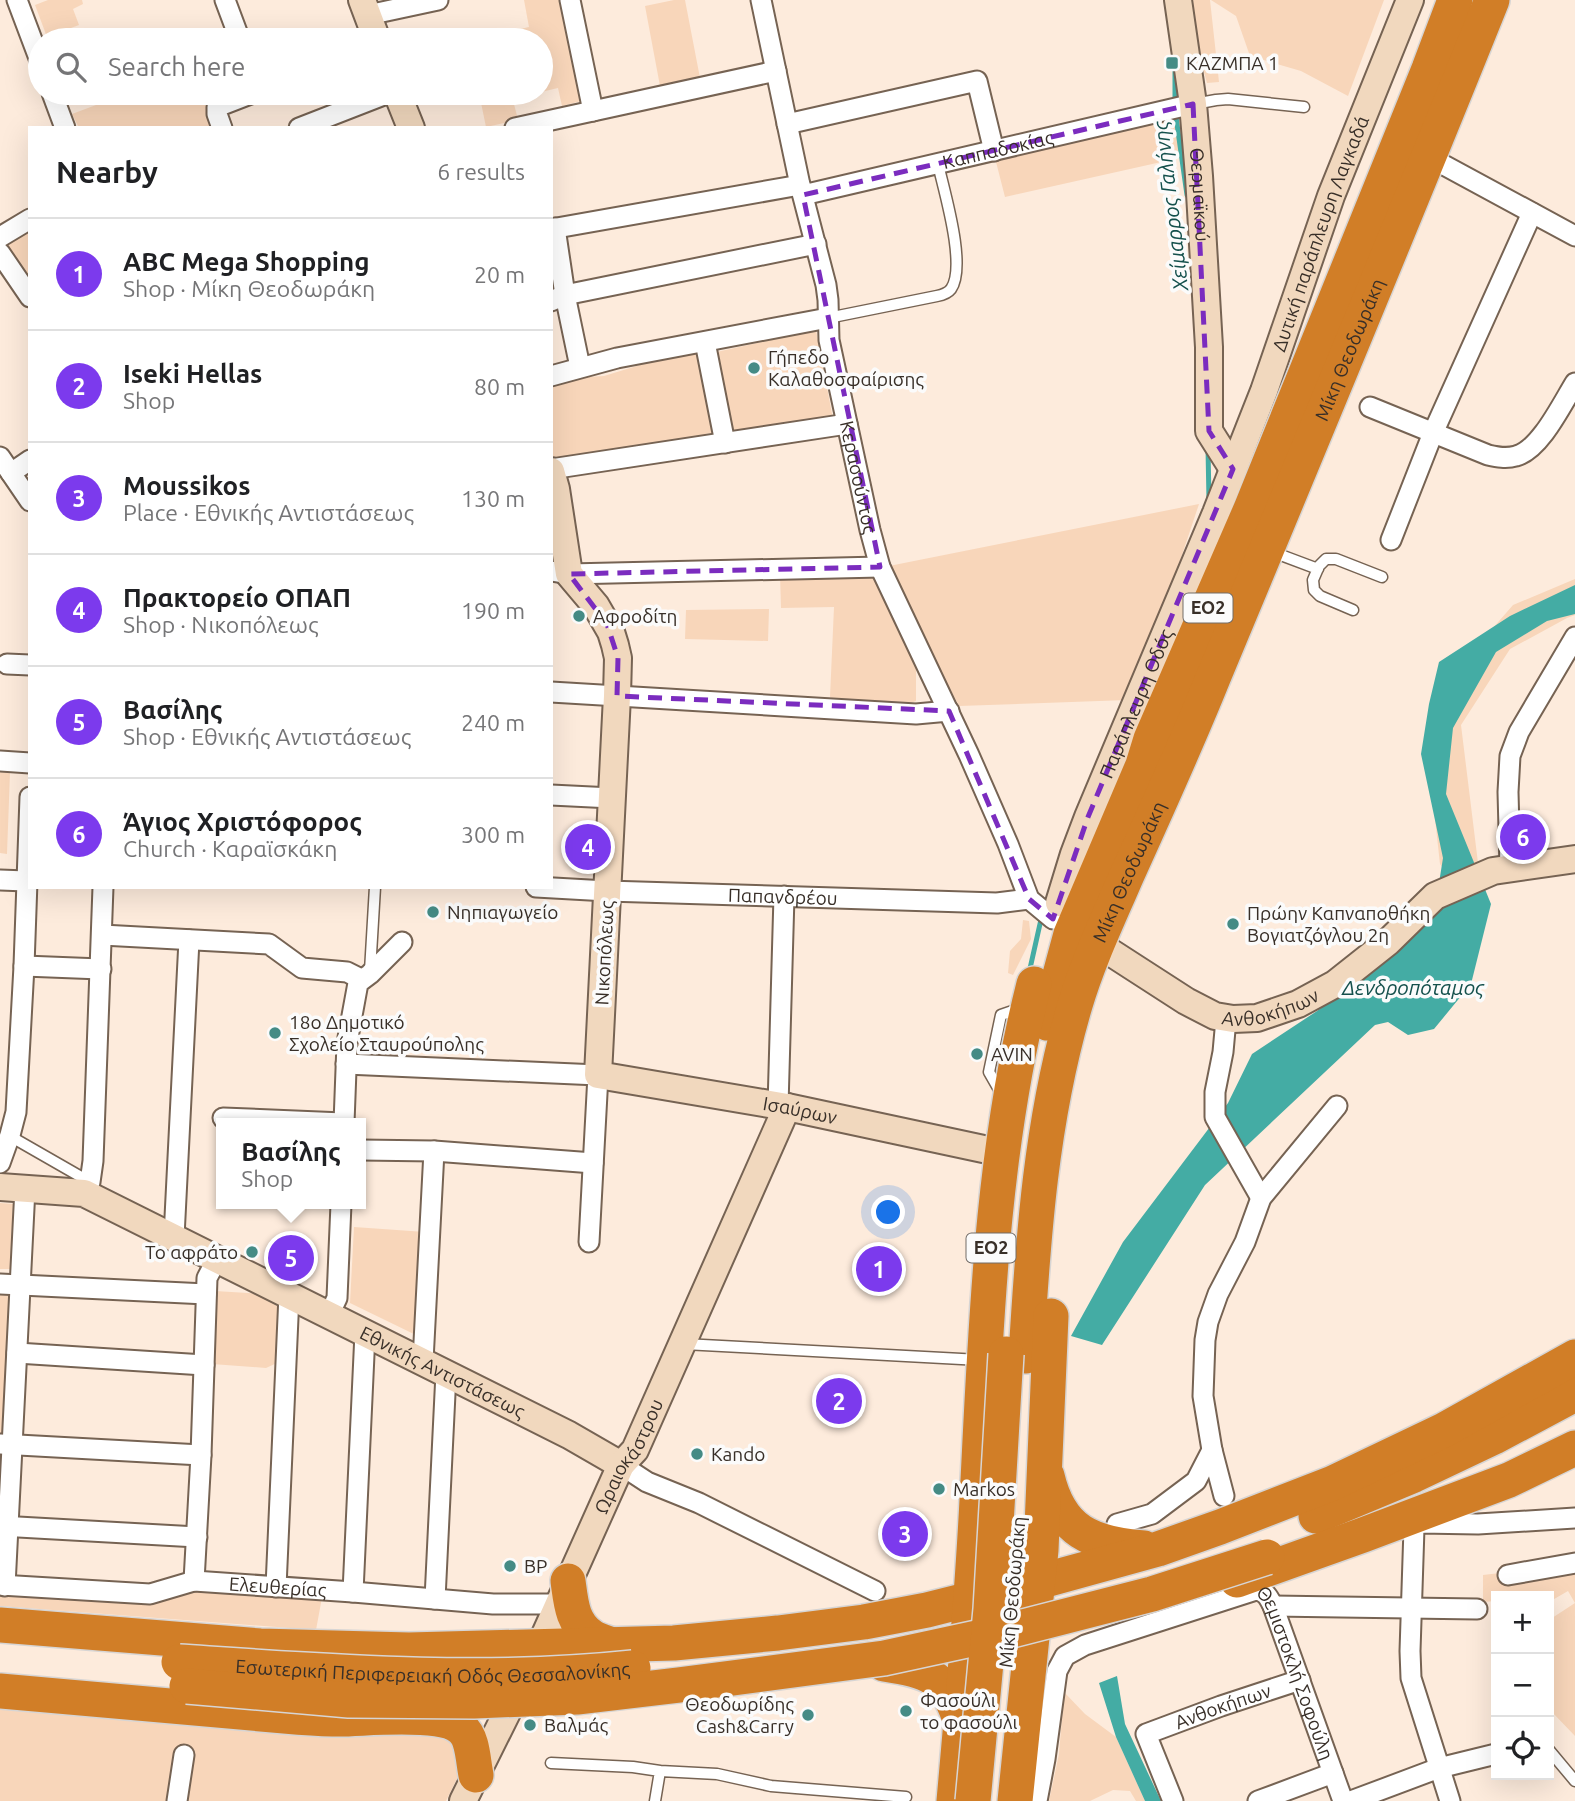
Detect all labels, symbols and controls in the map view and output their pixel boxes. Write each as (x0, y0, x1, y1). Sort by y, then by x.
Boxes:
search box (28, 28, 553, 105)
icon: search (52, 48, 90, 86)
text: Search here (108, 52, 245, 81)
place label: ΚΑΖΜΠΑ 1 (1186, 52, 1279, 74)
marker: ΚΑΖΜΠΑ 1 (1164, 55, 1180, 71)
street label: Δυτική παράπλευρη Λαγκαδά (1267, 112, 1373, 354)
water label: Χείμαρρος Γαλήνης (1148, 119, 1192, 293)
street label: Καππαδοκίας (940, 126, 1056, 173)
street label: Θερμαϊκού (1186, 147, 1214, 242)
text: Nearby (56, 155, 158, 189)
text: 6 results (437, 159, 525, 184)
text: ABC Mega Shopping (123, 247, 370, 276)
text: 1 (73, 262, 85, 287)
text: 20 m (474, 262, 525, 287)
street label: Μίκη Θεοδωράκη (1310, 275, 1389, 424)
text: Shop · Μίκη Θεοδωράκη (123, 276, 375, 301)
place label: Γήπεδο Καλαθοσφαίρισης (768, 346, 924, 390)
text: Iseki Hellas (123, 359, 262, 388)
marker: Γήπεδο Καλαθοσφαίρισης (746, 360, 762, 376)
text: 2 (73, 374, 85, 399)
text: 80 m (474, 374, 525, 399)
text: Shop (123, 388, 175, 413)
street label: Κερασούντος (836, 419, 882, 536)
text: Moussikos (123, 471, 250, 500)
text: 3 (73, 486, 85, 511)
text: 130 m (461, 486, 525, 511)
text: Place · Εθνικής Αντιστάσεως (123, 500, 414, 525)
text: Πρακτορείο ΟΠΑΠ (123, 583, 351, 612)
road number: ΕΟ2 (1184, 594, 1232, 622)
text: 4 (73, 598, 85, 623)
text: 190 m (461, 598, 525, 623)
place label: Αφροδίτη (593, 605, 677, 627)
marker: Αφροδίτη (571, 608, 587, 624)
text: Shop · Νικοπόλεως (123, 612, 318, 637)
street label: Παράπλευρη Οδός (1095, 625, 1177, 781)
text: Βασίλης (123, 695, 223, 724)
text: 5 (73, 710, 85, 735)
text: 240 m (461, 710, 525, 735)
text: Shop · Εθνικής Αντιστάσεως (123, 724, 411, 749)
street label: Μίκη Θεοδωράκη (1088, 798, 1170, 946)
text: Άγιος Χριστόφορος (123, 807, 362, 836)
pin: 6 (1500, 811, 1546, 863)
pin: 4 (565, 821, 611, 873)
text: 6 (73, 822, 85, 847)
text: 300 m (461, 822, 525, 847)
text: Church · Καραϊσκάκη (123, 836, 337, 861)
street label: Παπανδρέου (728, 884, 838, 909)
street label: Νικοπόλεως (590, 900, 618, 1006)
place label: Νηπιαγωγείο (447, 901, 558, 923)
place label: Πρώην Καπναποθήκη Βογιατζόγλου 2η (1247, 902, 1430, 946)
marker: Νηπιαγωγείο (425, 904, 441, 920)
marker: Πρώην Καπναποθήκη Βογιατζόγλου 2η (1225, 916, 1241, 932)
water label: Δενδροπόταμος (1341, 975, 1485, 999)
street label: Ανθοκήπων (1220, 984, 1322, 1030)
place label: 18ο Δημοτικό Σχολείο Σταυρούπολης (289, 1011, 484, 1055)
marker: 18ο Δημοτικό Σχολείο Σταυρούπολης (267, 1025, 283, 1041)
place label: AVIN (991, 1043, 1033, 1065)
marker: AVIN (969, 1046, 985, 1062)
street label: Ισαύρων (761, 1092, 839, 1128)
popup (216, 1118, 366, 1209)
text: Βασίλης (241, 1137, 341, 1166)
text: Shop (241, 1166, 293, 1191)
your location (871, 1195, 905, 1229)
pin: 5 (268, 1232, 314, 1284)
road number: ΕΟ2 (967, 1233, 1016, 1262)
place label: Το αφράτο (145, 1241, 238, 1263)
pin: 1 (856, 1243, 902, 1295)
marker: Το αφράτο (244, 1244, 260, 1260)
street label: Εθνικής Αντιστάσεως (356, 1322, 529, 1423)
pin: 2 (816, 1375, 862, 1427)
street label: Ωραιοκάστρου (590, 1395, 667, 1517)
place label: Kando (711, 1443, 765, 1465)
marker: Kando (689, 1446, 705, 1462)
place label: Markos (953, 1478, 1015, 1500)
marker: Markos (931, 1481, 947, 1497)
pin: 3 (882, 1508, 928, 1560)
street label: Μίκη Θεοδωράκη (994, 1515, 1030, 1669)
place label: BP (524, 1555, 547, 1577)
marker: BP (502, 1558, 518, 1574)
street label: Ελευθερίας (228, 1572, 327, 1601)
street label: Θεμιστοκλή Σοφούλη (1252, 1581, 1338, 1763)
map controls (1491, 1591, 1554, 1780)
button: + (1491, 1591, 1554, 1654)
button: − (1491, 1654, 1554, 1717)
street label: Εσωτερική Περιφερειακή Οδός Θεσσαλονίκης (235, 1655, 631, 1687)
street label: Ανθοκήπων (1172, 1679, 1274, 1733)
place label: Φασούλι το φασούλι (920, 1689, 1017, 1733)
place label: Θεοδωρίδης Cash&Carry (685, 1693, 794, 1737)
marker: Φασούλι το φασούλι (898, 1703, 914, 1719)
marker: Θεοδωρίδης Cash&Carry (800, 1707, 816, 1723)
place label: Βαλμάς (544, 1714, 609, 1736)
marker: Βαλμάς (522, 1717, 538, 1733)
button: locate (1491, 1717, 1554, 1780)

